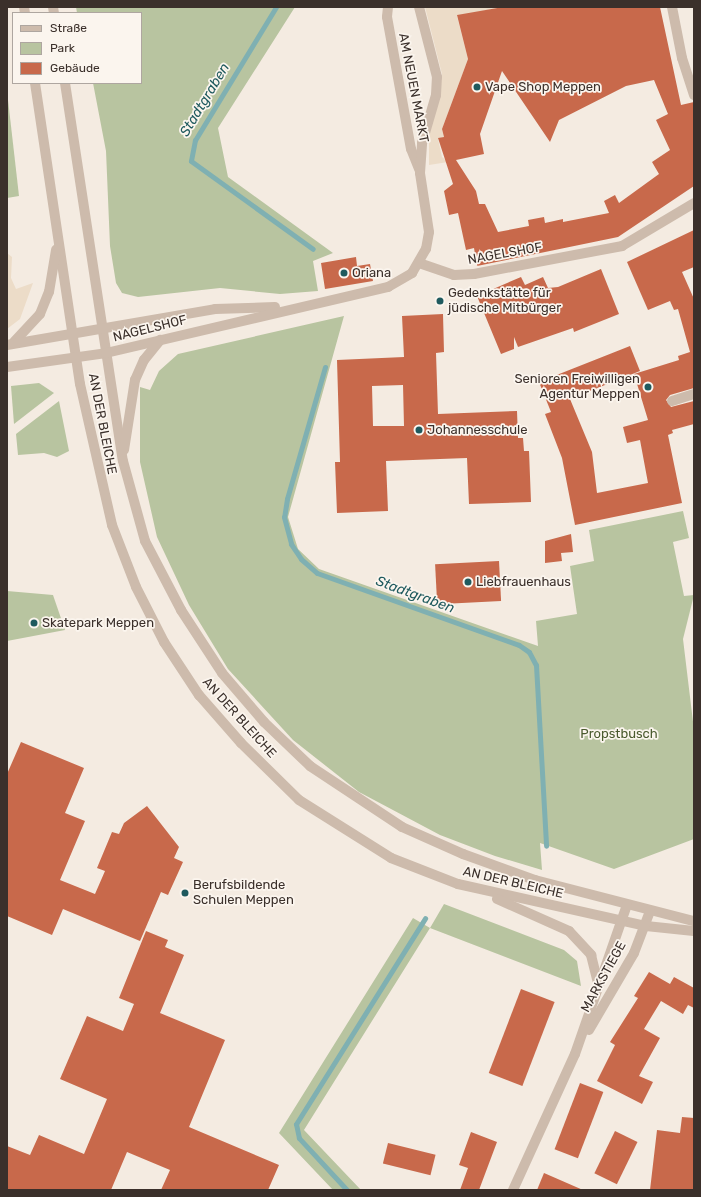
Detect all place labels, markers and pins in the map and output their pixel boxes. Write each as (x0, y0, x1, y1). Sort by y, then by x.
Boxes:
place label: Vape Shop Meppen (485, 79, 601, 95)
marker: Vape Shop Meppen (472, 82, 482, 92)
place label: Oriana (352, 265, 391, 281)
marker: Oriana (339, 268, 349, 278)
place label: Gedenkstätte für jüdische Mitbürger (448, 286, 561, 317)
marker: Gedenkstätte für jüdische Mitbürger (435, 296, 445, 306)
place label: Senioren Freiwilligen Agentur Meppen (514, 372, 640, 403)
marker: Senioren Freiwilligen Agentur Meppen (643, 382, 653, 392)
place label: Johannesschule (427, 422, 527, 438)
marker: Johannesschule (414, 425, 424, 435)
place label: Liebfrauenhaus (476, 574, 571, 590)
marker: Liebfrauenhaus (463, 577, 473, 587)
place label: Skatepark Meppen (42, 615, 154, 631)
marker: Skatepark Meppen (29, 618, 39, 628)
place label: Berufsbildende Schulen Meppen (193, 878, 294, 909)
marker: Berufsbildende Schulen Meppen (180, 888, 190, 898)

